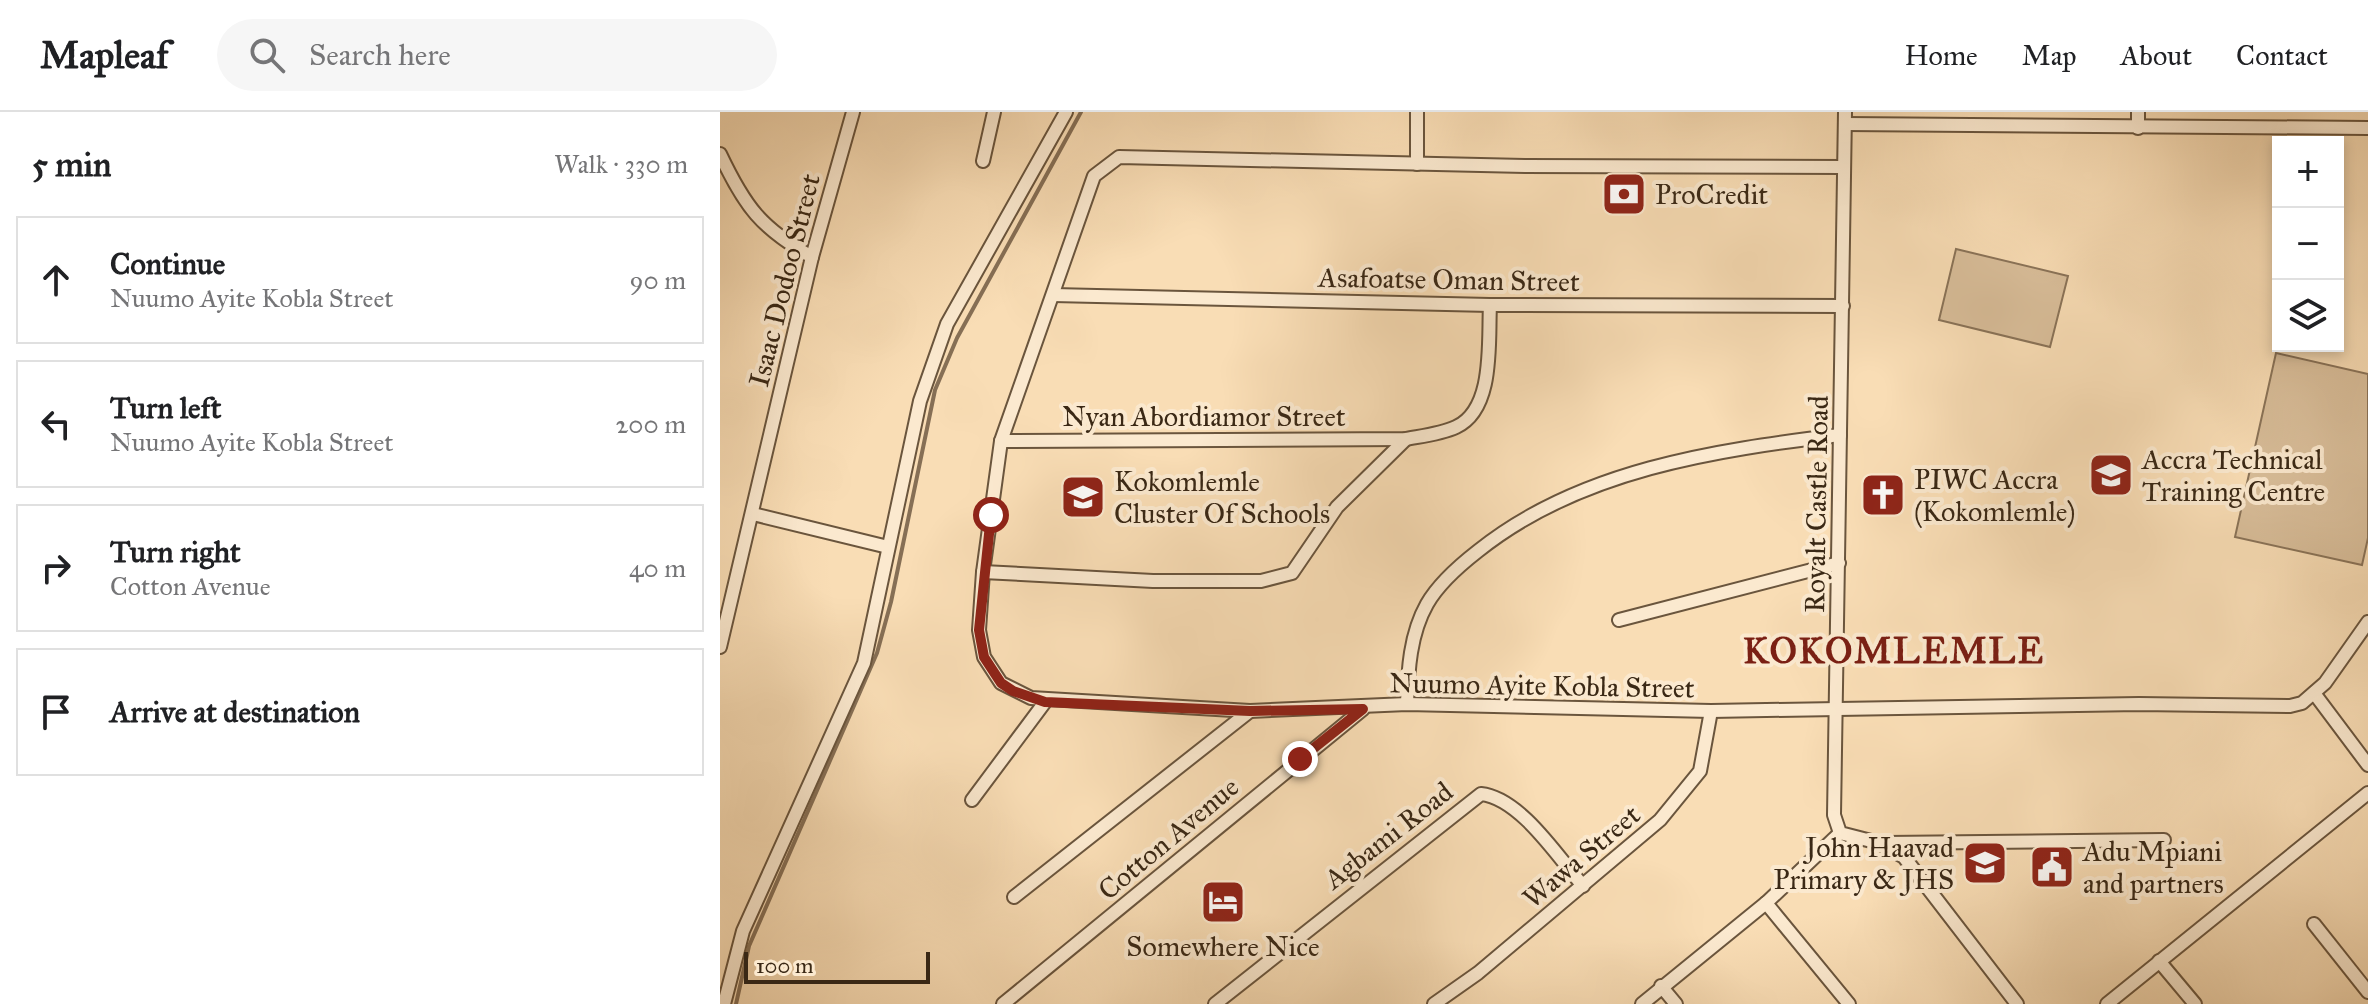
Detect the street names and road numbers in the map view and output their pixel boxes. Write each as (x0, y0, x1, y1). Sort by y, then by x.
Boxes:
street label: Isaac Dodoo Street (741, 170, 828, 390)
street label: Asafoatse Oman Street (1317, 260, 1580, 299)
street label: Royalt Castle Road (1797, 395, 1836, 613)
street label: Nyan Abordiamor Street (1062, 399, 1346, 434)
street label: Nuumo Ayite Kobla Street (1389, 665, 1695, 706)
street label: Cotton Avenue (1091, 769, 1246, 907)
street label: Agbami Road (1316, 774, 1460, 897)
street label: Wawa Street (1515, 797, 1647, 916)

